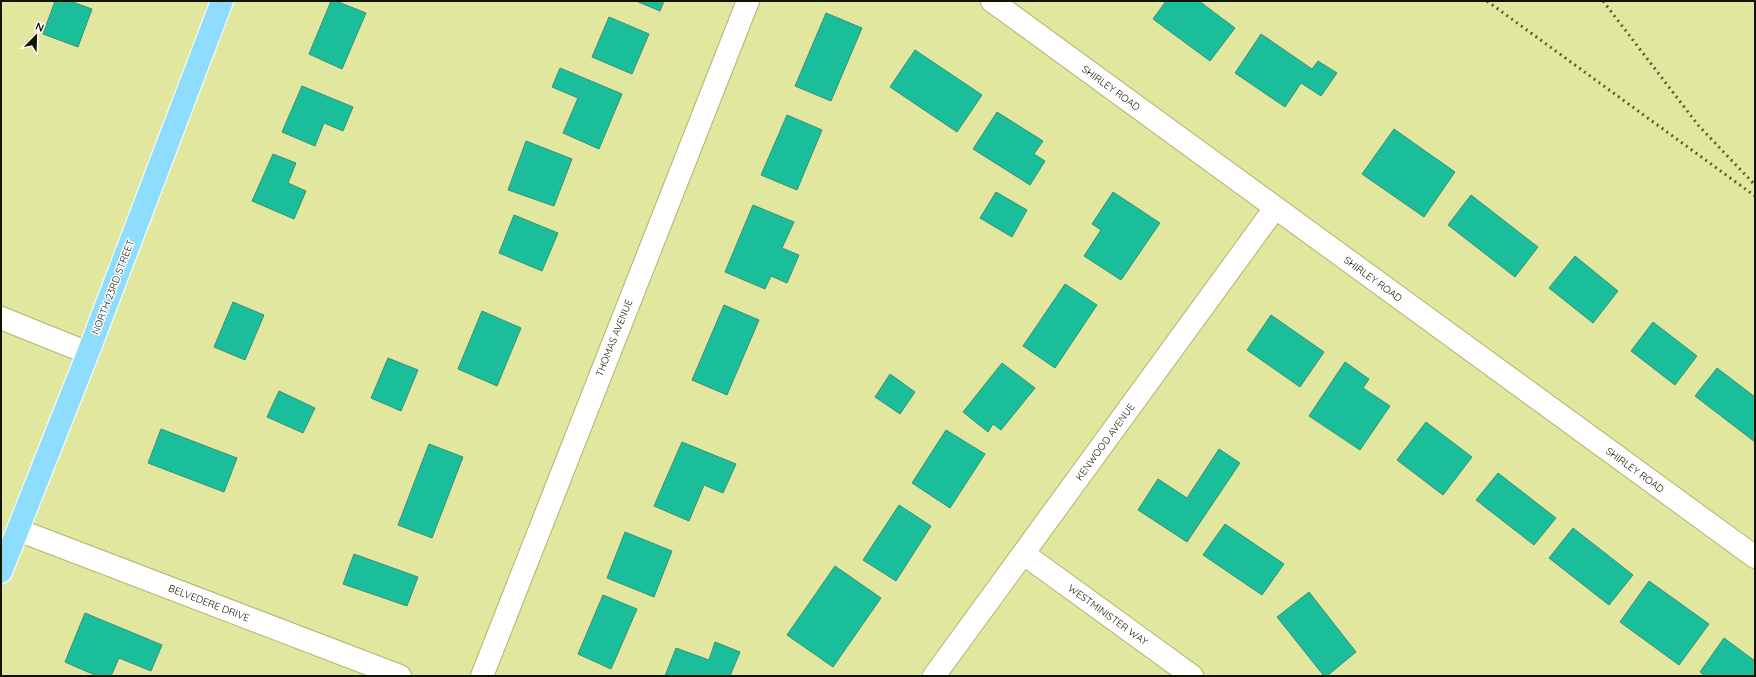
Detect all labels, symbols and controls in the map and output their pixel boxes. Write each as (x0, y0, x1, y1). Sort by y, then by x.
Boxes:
north arrow (16, 16, 56, 56)
text: N (33, 19, 46, 35)
street label: SHIRLEY ROAD (1079, 62, 1143, 114)
street label: NORTH 23RD STREET (89, 238, 137, 336)
street label: SHIRLEY ROAD (1341, 253, 1405, 305)
street label: THOMAS AVENUE (593, 297, 635, 378)
street label: KENWOOD AVENUE (1073, 400, 1138, 483)
street label: SHIRLEY ROAD (1603, 444, 1667, 496)
street label: BELVEDERE DRIVE (167, 582, 252, 625)
street label: WESTMINISTER WAY (1066, 582, 1151, 649)

